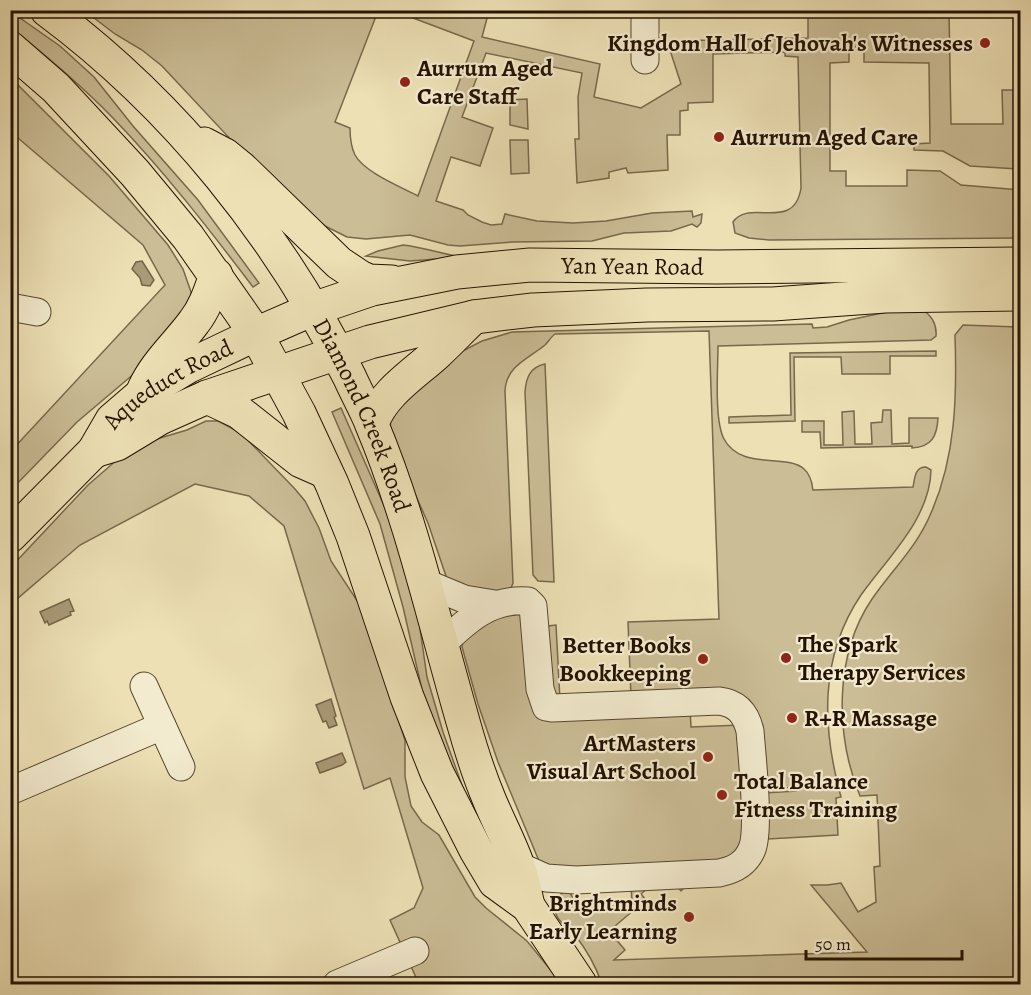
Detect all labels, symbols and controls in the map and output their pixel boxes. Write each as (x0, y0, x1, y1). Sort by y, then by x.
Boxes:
place label: Kingdom Hall of Jehovah's Witnesses (607, 27, 973, 59)
marker: Kingdom Hall of Jehovah's Witnesses (978, 36, 992, 50)
place label: Aurrum Aged Care Staff (416, 52, 553, 112)
marker: Aurrum Aged Care Staff (398, 75, 412, 89)
place label: Aurrum Aged Care (730, 121, 918, 153)
marker: Aurrum Aged Care (712, 130, 726, 144)
street label: Yan Yean Road (560, 249, 704, 283)
street label: Diamond Creek Road (305, 312, 419, 516)
street label: Aqueduct Road (94, 331, 238, 435)
place label: The Spark Therapy Services (798, 628, 966, 688)
place label: Better Books Bookkeeping (559, 629, 692, 689)
marker: The Spark Therapy Services (779, 651, 793, 665)
marker: Better Books Bookkeeping (696, 652, 710, 666)
place label: R+R Massage (804, 702, 937, 734)
marker: R+R Massage (785, 711, 799, 725)
place label: ArtMasters Visual Art School (526, 727, 697, 787)
marker: ArtMasters Visual Art School (701, 750, 715, 764)
place label: Total Balance Fitness Training (734, 765, 898, 825)
marker: Total Balance Fitness Training (715, 788, 729, 802)
place label: Brightminds Early Learning (529, 887, 678, 947)
marker: Brightminds Early Learning (682, 910, 696, 924)
scale bar (806, 923, 962, 961)
text: 50 m (815, 932, 851, 956)

